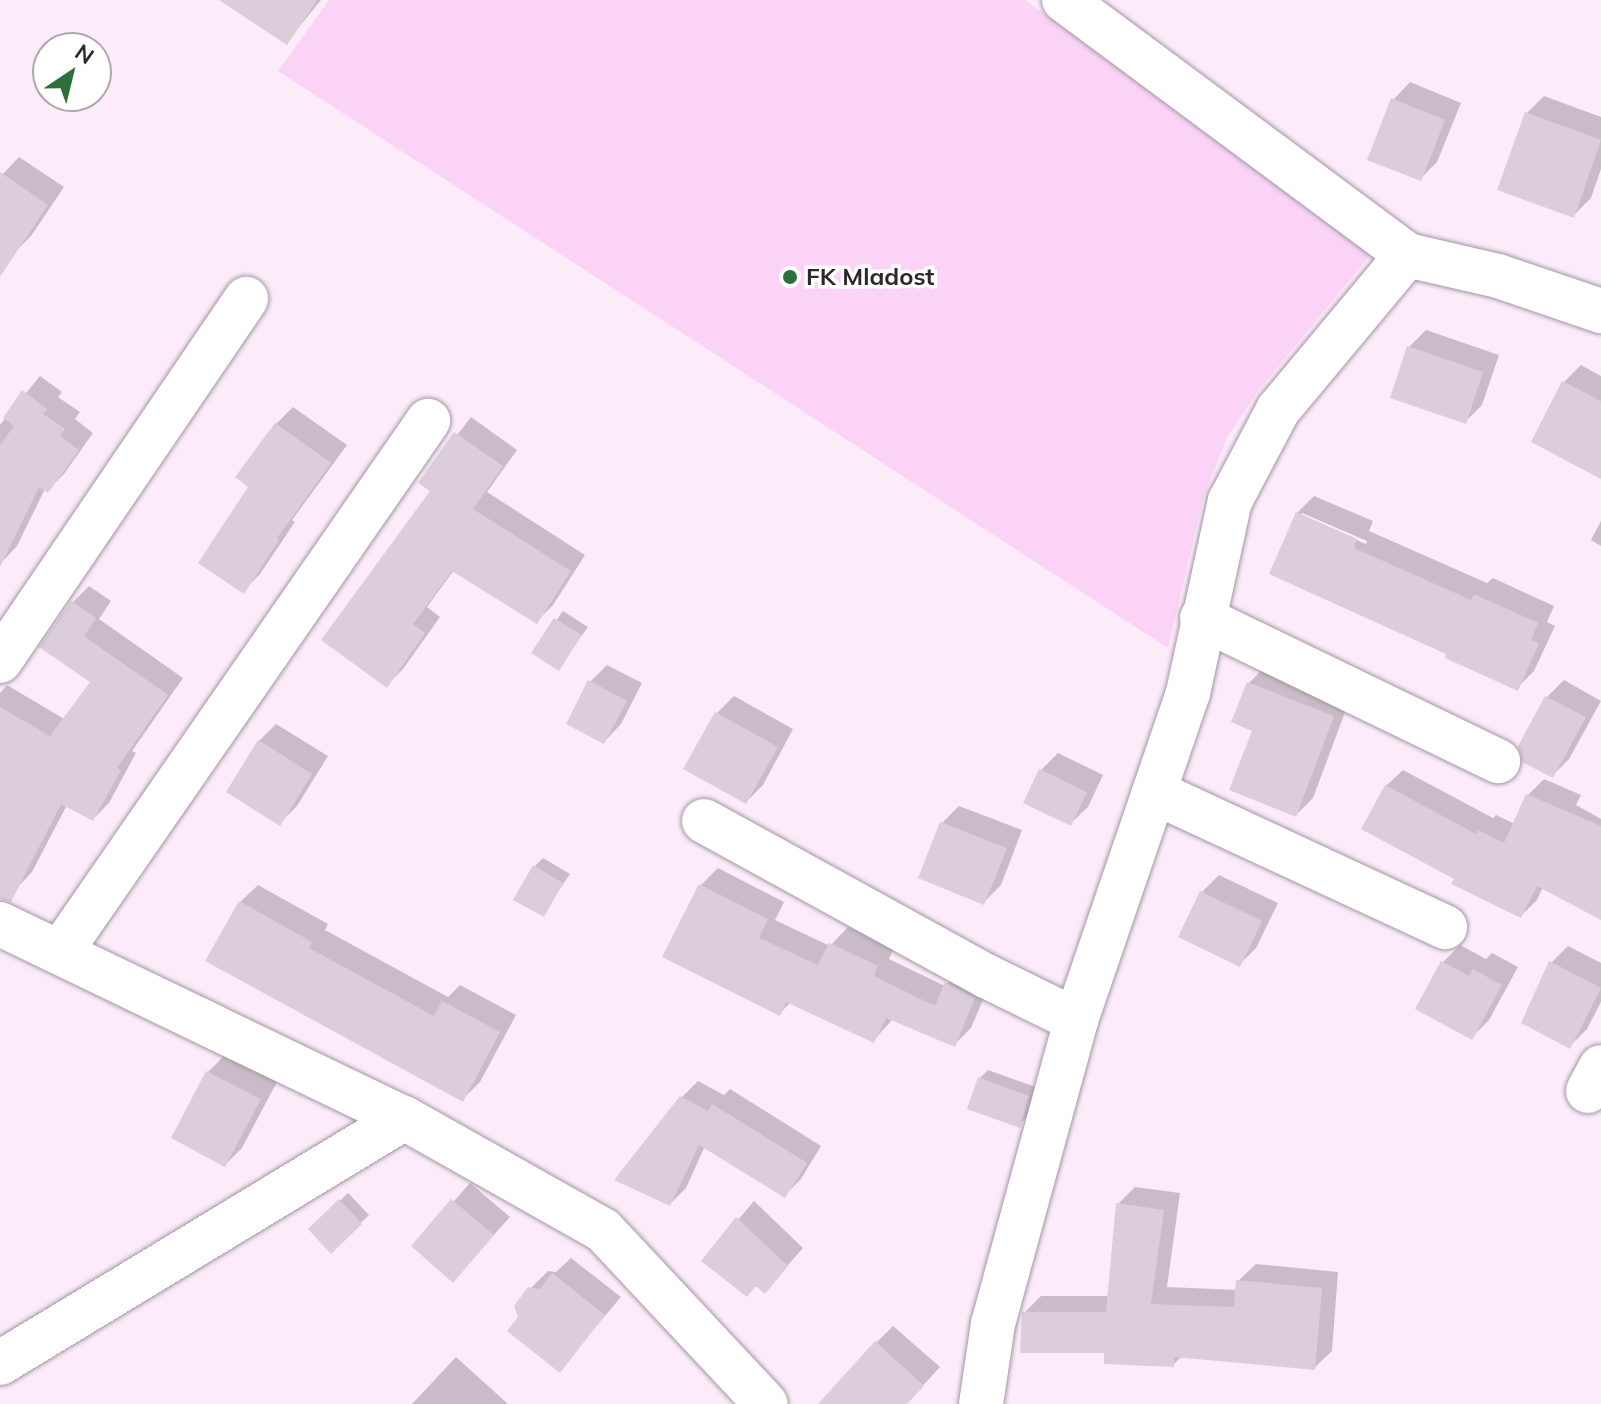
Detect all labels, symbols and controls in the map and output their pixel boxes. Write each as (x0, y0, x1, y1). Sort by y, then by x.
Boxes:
north arrow (32, 32, 112, 112)
text: N (70, 38, 99, 70)
place label: FK Mladost (806, 263, 934, 291)
marker: FK Mladost (781, 268, 799, 286)

